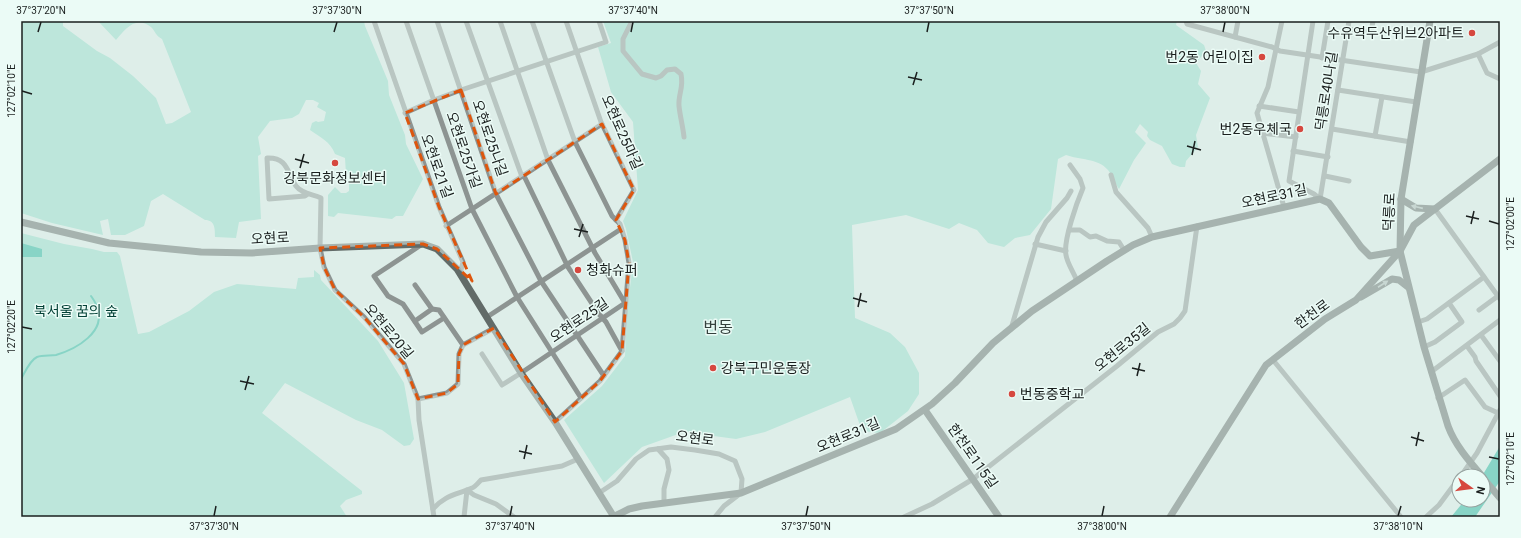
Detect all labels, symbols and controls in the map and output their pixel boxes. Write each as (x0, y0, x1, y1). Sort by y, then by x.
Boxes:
text: 37°37'20"N (16, 5, 66, 16)
text: 37°37'30"N (312, 5, 362, 16)
text: 37°37'40"N (608, 5, 658, 16)
text: 37°37'50"N (904, 5, 954, 16)
text: 37°38'00"N (1200, 5, 1250, 16)
place label: 수유역두산위브2아파트 (1327, 25, 1464, 41)
marker: 수유역두산위브2아파트 (1467, 28, 1477, 38)
place label: 번2동 어린이집 (1165, 49, 1254, 65)
street label: 덕릉로40나길 (1312, 50, 1340, 132)
marker: 번2동 어린이집 (1257, 52, 1267, 62)
text: 127°02'10"E (6, 64, 17, 118)
street label: 오현로25마길 (598, 92, 646, 172)
street label: 오현로25나길 (469, 98, 511, 178)
street label: 오현로25가길 (443, 110, 485, 190)
place label: 번2동우체국 (1220, 121, 1292, 137)
marker: 번2동우체국 (1295, 124, 1305, 134)
street label: 오현로21길 (418, 132, 456, 200)
marker: 강북문화정보센터 (330, 158, 340, 168)
place label: 강북문화정보센터 (283, 170, 387, 186)
street label: 오현로31길 (1239, 181, 1309, 211)
street label: 덕릉로 (1380, 192, 1398, 232)
text: 127°02'00"E (1505, 197, 1516, 251)
one-way arrow (1411, 204, 1423, 210)
street label: 오현로 (250, 229, 290, 247)
place label: 청화슈퍼 (586, 262, 638, 278)
marker: 청화슈퍼 (573, 265, 583, 275)
one-way arrow (1378, 280, 1388, 288)
street label: 오현로25길 (547, 295, 611, 345)
street label: 한천로 (1292, 296, 1332, 332)
text: 127°02'20"E (6, 300, 17, 354)
street label: 오현로20길 (361, 300, 417, 362)
park label: 북서울 꿈의 숲 (34, 303, 118, 319)
district label: 번동 (703, 318, 733, 337)
street label: 오현로35길 (1091, 320, 1153, 374)
place label: 강북구민운동장 (721, 360, 811, 376)
marker: 강북구민운동장 (708, 363, 718, 373)
place label: 번동중학교 (1020, 386, 1085, 402)
marker: 번동중학교 (1007, 389, 1017, 399)
street label: 오현로31길 (814, 414, 882, 456)
street label: 한천로115길 (945, 421, 1001, 491)
street label: 오현로 (675, 428, 715, 448)
text: 127°02'10"E (1505, 432, 1516, 486)
north arrow (1451, 468, 1491, 508)
text: N (1473, 485, 1487, 496)
text: 37°37'30"N (189, 521, 239, 532)
text: 37°37'40"N (485, 521, 535, 532)
text: 37°37'50"N (781, 521, 831, 532)
text: 37°38'00"N (1077, 521, 1127, 532)
text: 37°38'10"N (1373, 521, 1423, 532)

